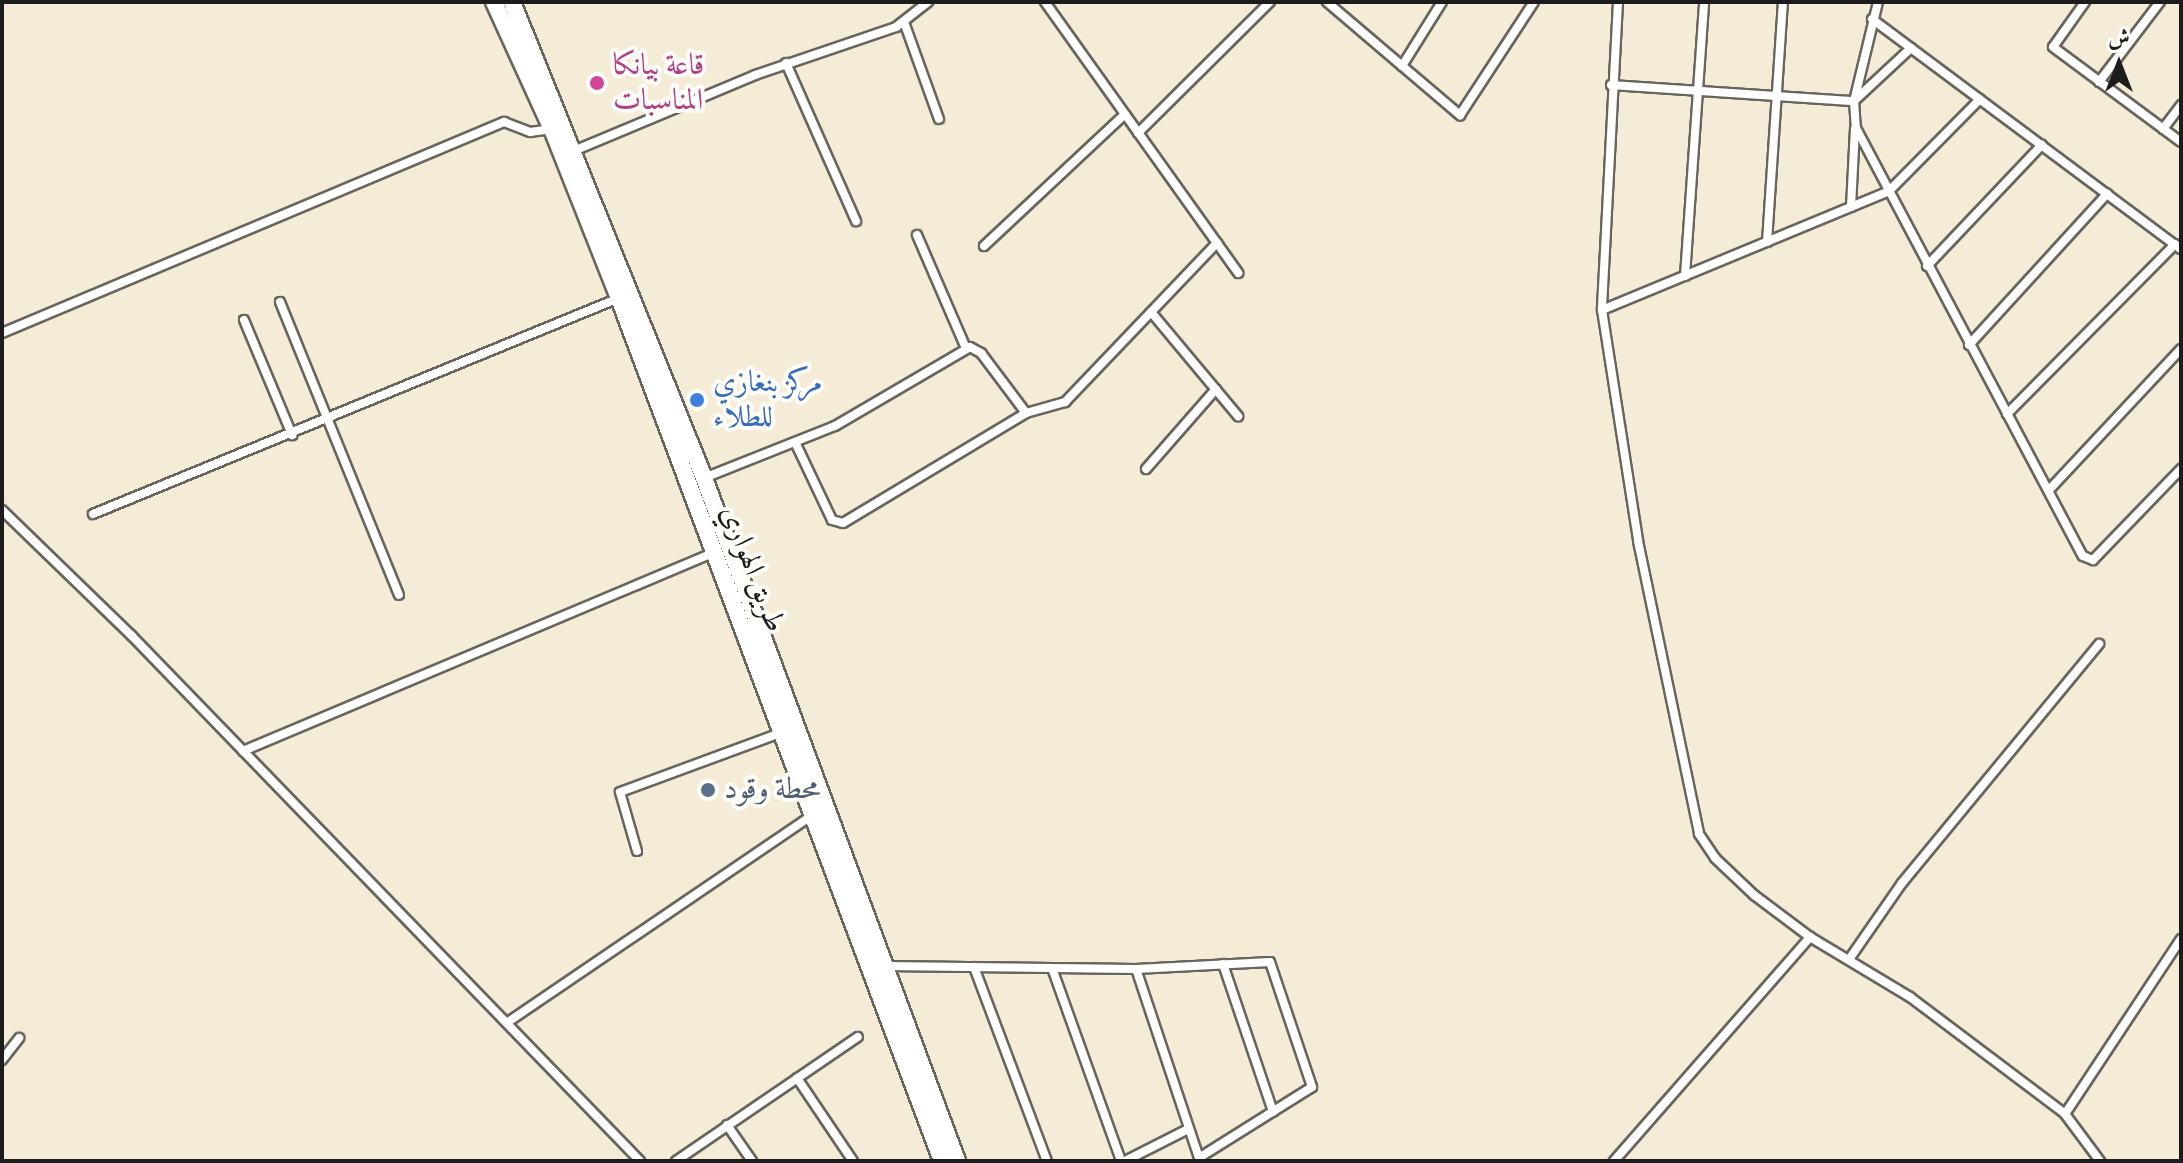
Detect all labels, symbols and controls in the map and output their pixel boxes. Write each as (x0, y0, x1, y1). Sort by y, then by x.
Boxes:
north arrow (2079, 24, 2159, 104)
text: ش (2108, 24, 2130, 55)
place label: قاعة بيانكا المناسبات (613, 48, 704, 118)
marker: قاعة بيانكا المناسبات (588, 74, 606, 92)
place label: مركز بنغازي للطلاء (713, 365, 822, 436)
marker: مركز بنغازي للطلاء (688, 391, 706, 409)
street label: طريق الهواري (711, 500, 793, 638)
place label: محطة وقود (724, 772, 821, 808)
marker: محطة وقود (699, 781, 717, 799)

